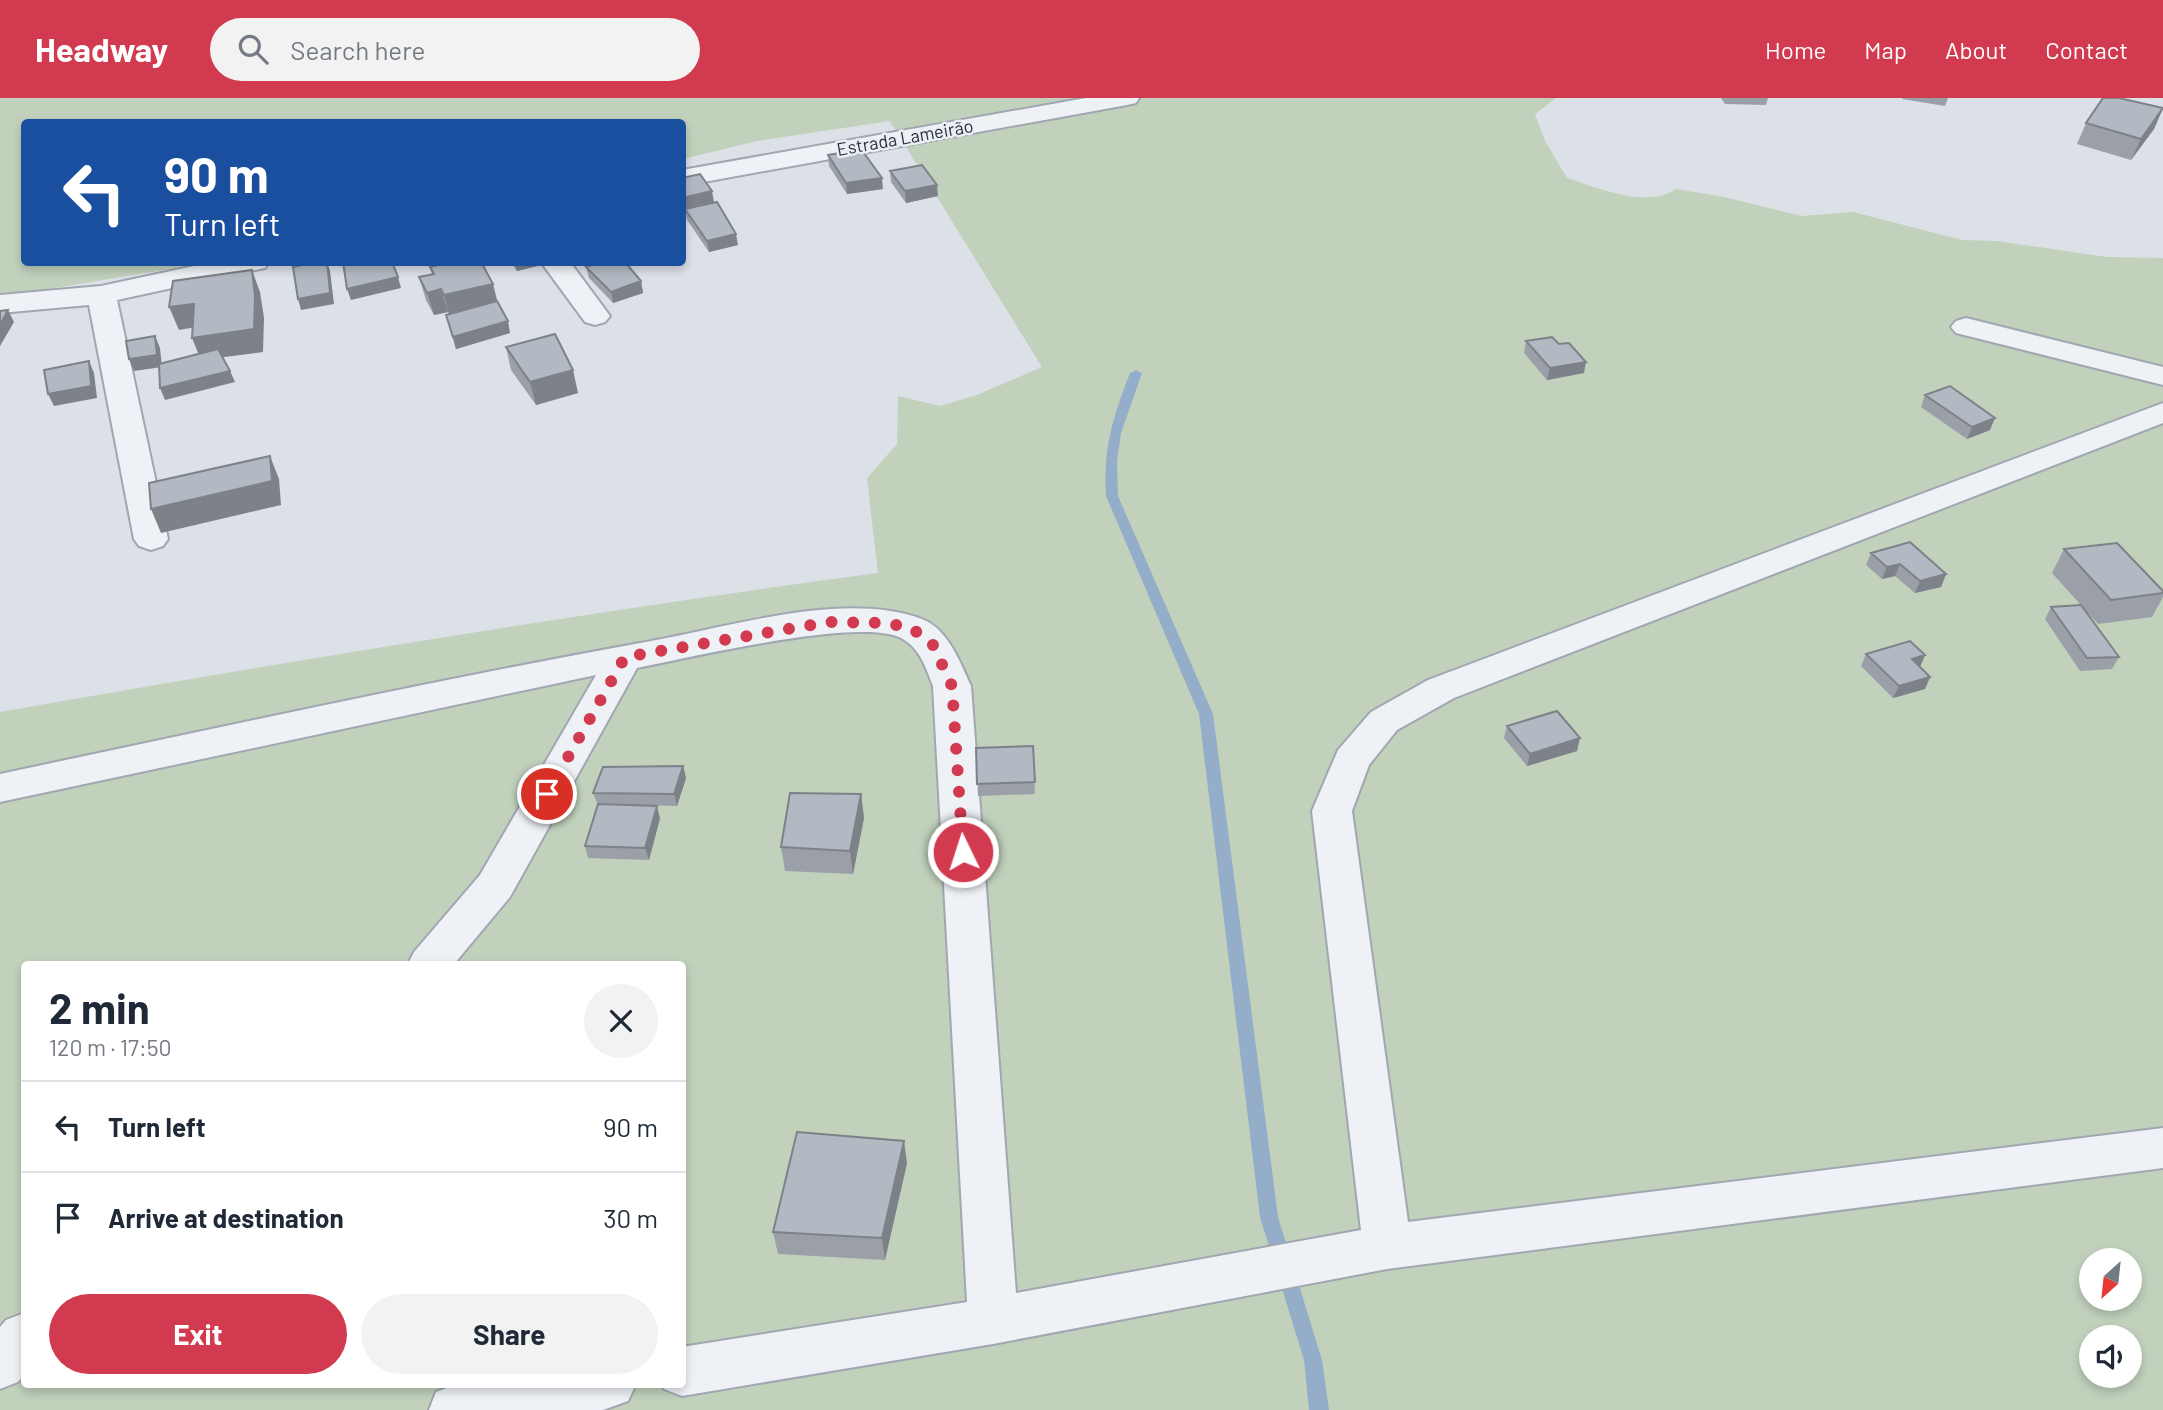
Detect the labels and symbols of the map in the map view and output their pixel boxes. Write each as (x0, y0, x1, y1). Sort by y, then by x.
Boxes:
street label: Estrada Lameirão (835, 114, 975, 160)
pin (517, 764, 577, 824)
position arrow (926, 815, 1000, 889)
north arrow (2079, 1248, 2142, 1311)

